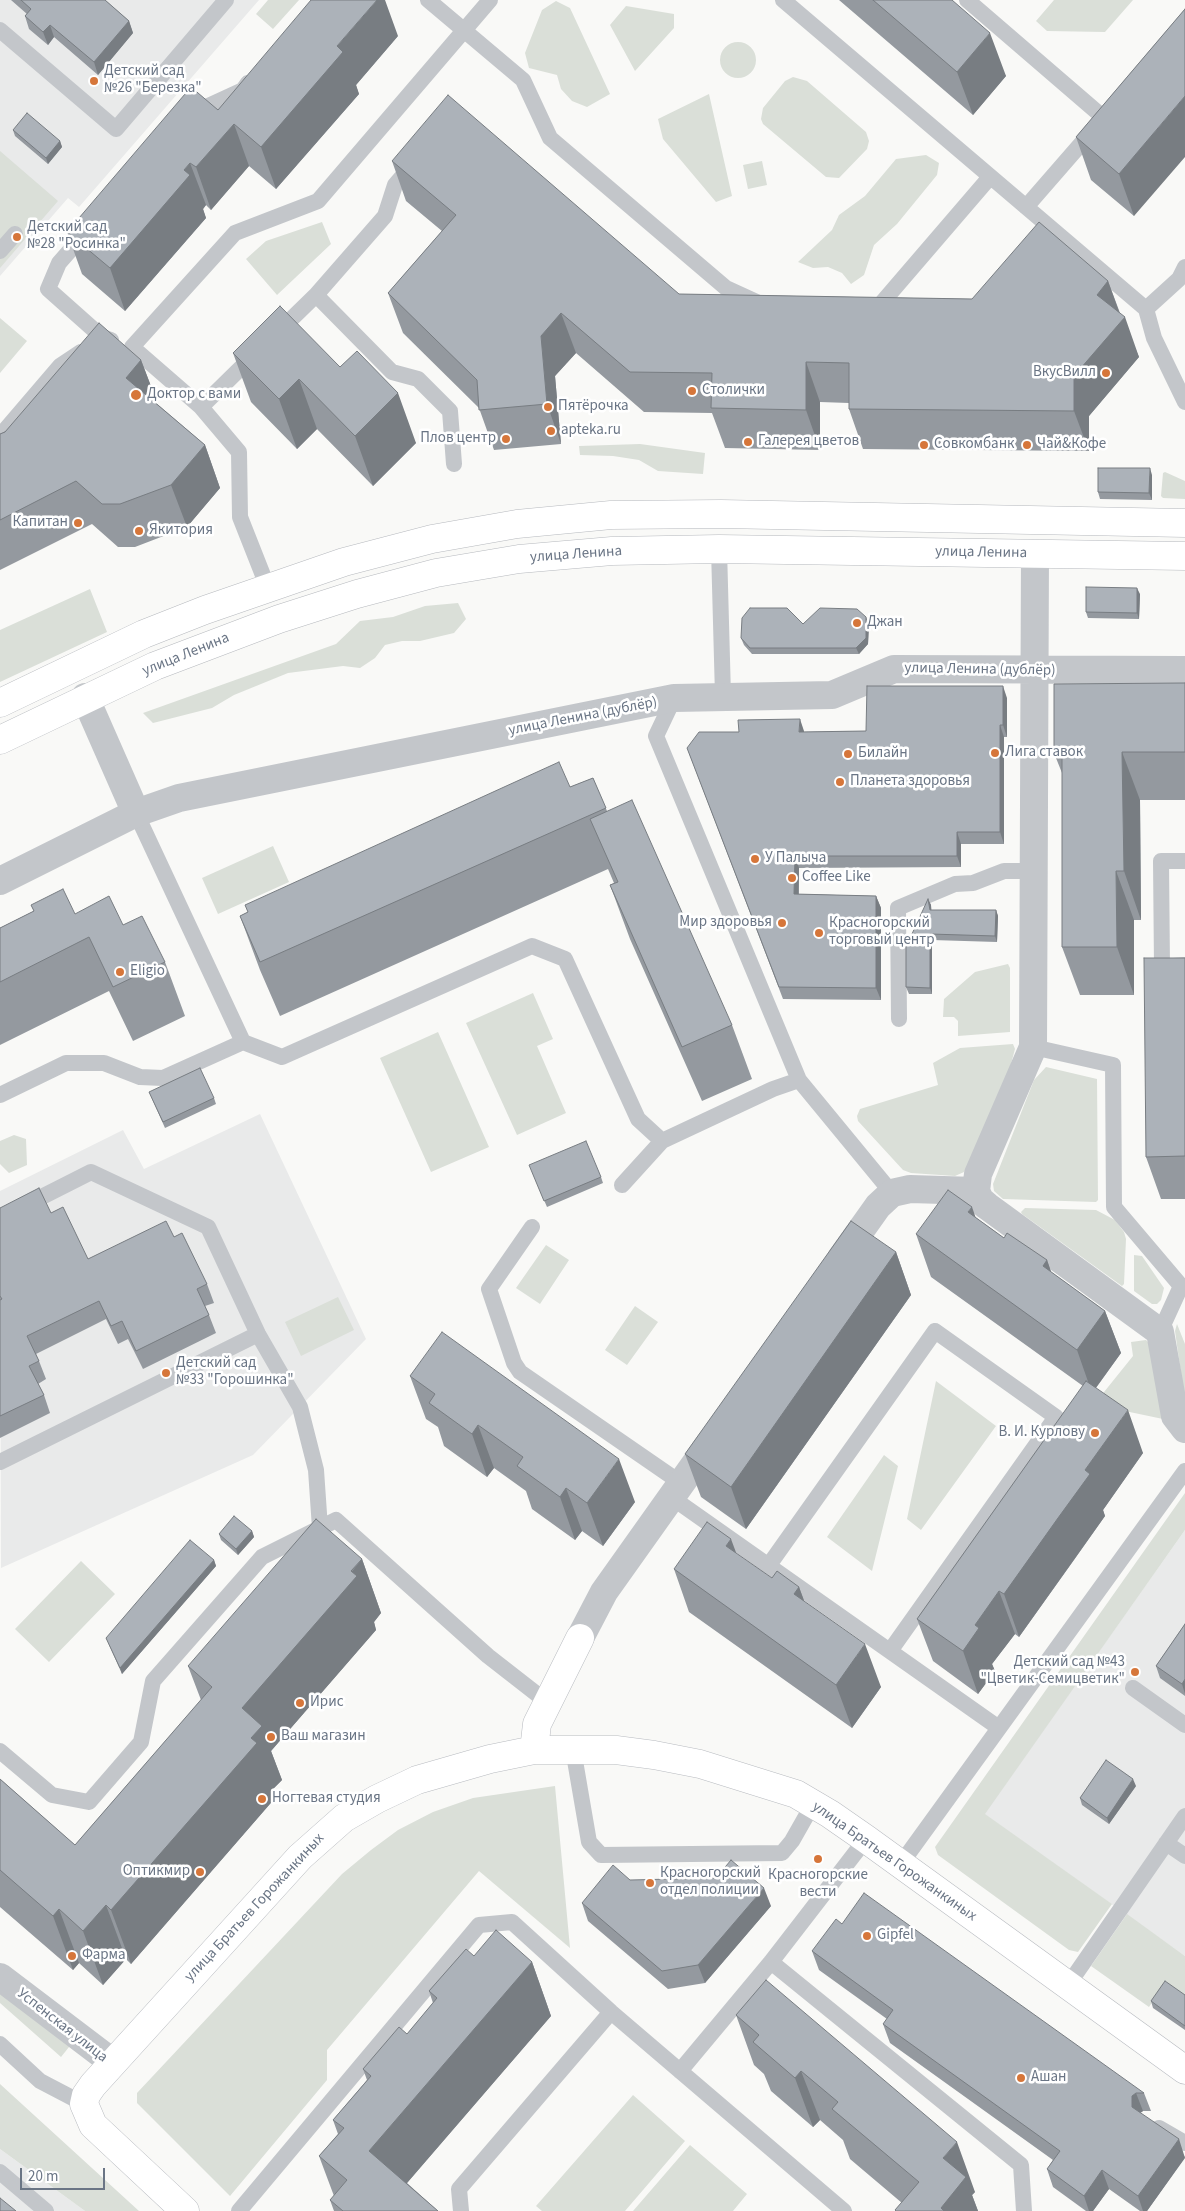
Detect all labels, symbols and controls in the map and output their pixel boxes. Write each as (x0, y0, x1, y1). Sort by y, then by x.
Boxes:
place label: Детский сад №26 "Березка" (104, 63, 202, 98)
marker: Детский сад №26 "Березка" (88, 75, 100, 87)
place label: Детский сад №28 "Росинка" (27, 219, 126, 254)
marker: Детский сад №28 "Росинка" (11, 231, 23, 243)
place label: ВкусВилл (1033, 364, 1096, 382)
marker: ВкусВилл (1100, 367, 1112, 379)
place label: Столички (702, 382, 765, 400)
marker: Столички (686, 385, 698, 397)
place label: Доктор с вами (147, 386, 241, 404)
marker: Доктор с вами (129, 388, 143, 402)
place label: Пятёрочка (558, 398, 629, 416)
marker: Пятёрочка (542, 401, 554, 413)
place label: apteka.ru (561, 422, 621, 440)
marker: apteka.ru (545, 425, 557, 437)
place label: Плов центр (420, 430, 496, 448)
marker: Плов центр (500, 433, 512, 445)
place label: Галерея цветов (758, 433, 859, 451)
marker: Галерея цветов (742, 436, 754, 448)
place label: Совкомбанк (934, 436, 1015, 454)
place label: Чай&Кофе (1037, 436, 1106, 454)
marker: Совкомбанк (918, 439, 930, 451)
marker: Чай&Кофе (1021, 439, 1033, 451)
place label: Капитан (12, 514, 68, 532)
marker: Капитан (72, 517, 84, 529)
place label: Якитория (149, 522, 213, 540)
marker: Якитория (133, 525, 145, 537)
street label: улица Ленина (529, 543, 623, 567)
street label: улица Ленина (935, 543, 1027, 563)
place label: Джан (867, 614, 903, 632)
marker: Джан (851, 617, 863, 629)
street label: улица Ленина (140, 629, 232, 681)
street label: улица Ленина (дублёр) (904, 660, 1056, 680)
street label: улица Ленина (дублёр) (507, 694, 659, 740)
place label: Лига ставок (1005, 744, 1083, 762)
place label: Билайн (858, 745, 908, 763)
marker: Лига ставок (989, 747, 1001, 759)
marker: Билайн (842, 748, 854, 760)
place label: Планета здоровья (850, 773, 970, 791)
marker: Планета здоровья (834, 776, 846, 788)
place label: У Палыча (765, 850, 826, 868)
marker: У Палыча (749, 853, 761, 865)
place label: Coffee Like (802, 869, 871, 887)
marker: Coffee Like (786, 872, 798, 884)
place label: Мир здоровья (679, 914, 772, 932)
place label: Красногорский торговый центр (829, 915, 934, 950)
marker: Мир здоровья (776, 917, 788, 929)
marker: Красногорский торговый центр (813, 927, 825, 939)
place label: Eligio (130, 963, 165, 981)
marker: Eligio (114, 966, 126, 978)
place label: Детский сад №33 "Горошинка" (176, 1355, 294, 1390)
marker: Детский сад №33 "Горошинка" (160, 1367, 172, 1379)
place label: В. И. Курлову (998, 1424, 1085, 1442)
marker: В. И. Курлову (1089, 1427, 1101, 1439)
place label: Детский сад №43 "Цветик-Семицветик" (980, 1654, 1125, 1689)
marker: Детский сад №43 "Цветик-Семицветик" (1129, 1666, 1141, 1678)
place label: Ирис (310, 1694, 344, 1712)
marker: Ирис (294, 1697, 306, 1709)
place label: Ваш магазин (281, 1728, 366, 1746)
marker: Ваш магазин (265, 1731, 277, 1743)
place label: Ногтевая студия (272, 1790, 381, 1808)
marker: Ногтевая студия (256, 1793, 268, 1805)
street label: улица Братьев Горожанкиных (808, 1798, 980, 1926)
street label: улица Братьев Горожанкиных (181, 1830, 329, 1986)
marker: Красногорские вести (812, 1853, 824, 1865)
place label: Оптикмир (123, 1863, 190, 1881)
place label: Красногорский отдел полиции (660, 1865, 761, 1900)
marker: Оптикмир (194, 1866, 206, 1878)
place label: Красногорские вести (768, 1867, 868, 1902)
marker: Красногорский отдел полиции (644, 1877, 656, 1889)
place label: Gipfel (877, 1927, 914, 1945)
marker: Gipfel (861, 1930, 873, 1942)
place label: Фарма (82, 1947, 126, 1965)
marker: Фарма (66, 1950, 78, 1962)
street label: Успенская улица (13, 1985, 111, 2067)
place label: Ашан (1031, 2069, 1066, 2087)
marker: Ашан (1015, 2072, 1027, 2084)
scale bar (22, 2158, 108, 2190)
text: 20 m (28, 2166, 58, 2187)

